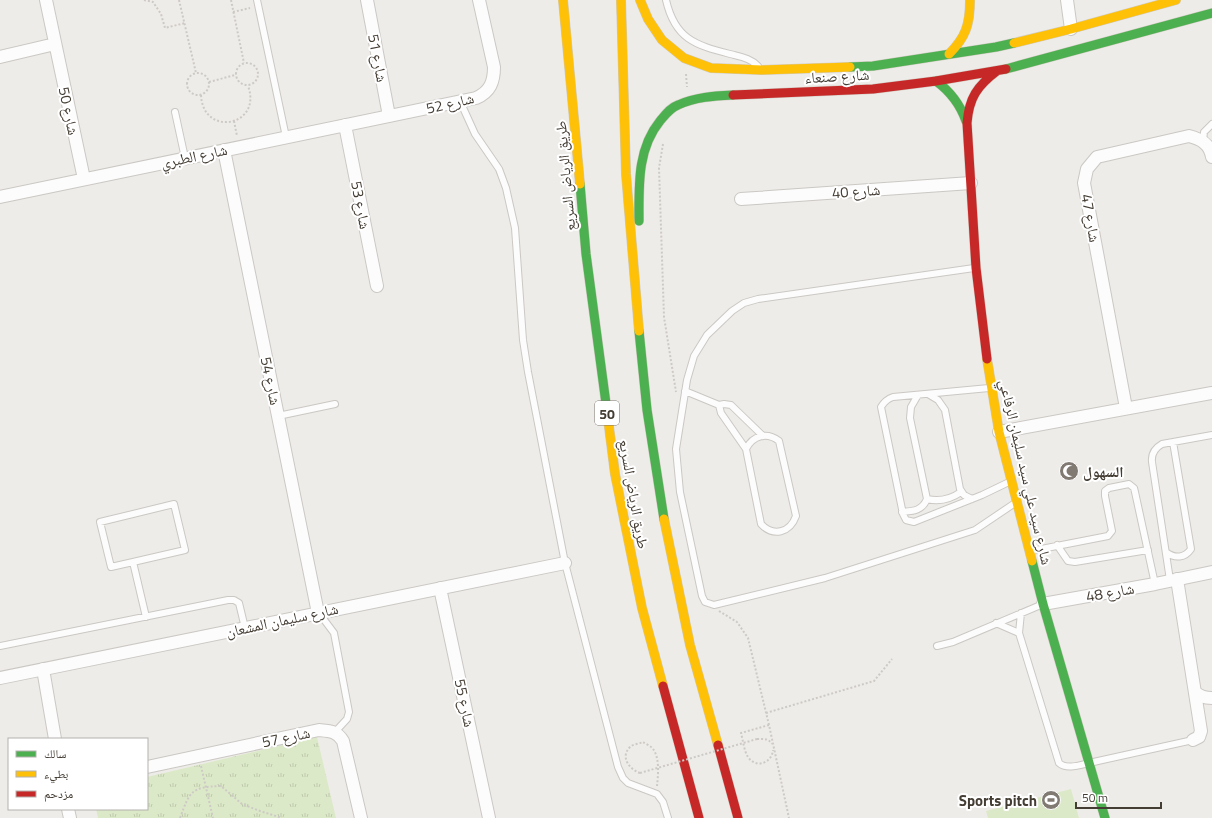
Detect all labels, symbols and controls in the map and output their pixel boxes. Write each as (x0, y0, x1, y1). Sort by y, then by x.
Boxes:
street label: شارع 51 (362, 32, 394, 84)
street label: شارع صنعاء (804, 63, 870, 89)
street label: شارع 50 (53, 85, 85, 137)
street label: شارع 52 (424, 86, 476, 120)
street label: طريق الرياض السريع (549, 120, 581, 232)
street label: شارع الطبري (158, 138, 230, 175)
street label: شارع 40 (831, 178, 881, 204)
street label: شارع 53 (345, 179, 377, 231)
street label: شارع 47 (1075, 192, 1107, 244)
street label: شارع 54 (255, 355, 287, 407)
street label: شارع سيد علي سيد سليمان الرفاعي (993, 377, 1059, 567)
road number: 50 (595, 401, 619, 425)
street label: طريق الرياض السريع (613, 438, 655, 551)
mosque icon: السهول (1058, 460, 1080, 482)
place label: السهول (1083, 460, 1123, 483)
street label: شارع 48 (1084, 576, 1136, 608)
street label: شارع سليمان المشعان (224, 597, 341, 643)
street label: شارع 55 (449, 677, 481, 729)
street label: شارع 57 (260, 721, 312, 753)
legend (8, 738, 148, 810)
text: سالك (44, 744, 66, 763)
text: بطيء (44, 764, 68, 784)
text: مزدحم (44, 784, 73, 803)
scale bar (1076, 784, 1161, 810)
text: 50 m (1082, 788, 1108, 807)
place label: Sports pitch (959, 789, 1037, 812)
sports icon: Sports pitch (1040, 789, 1062, 811)

